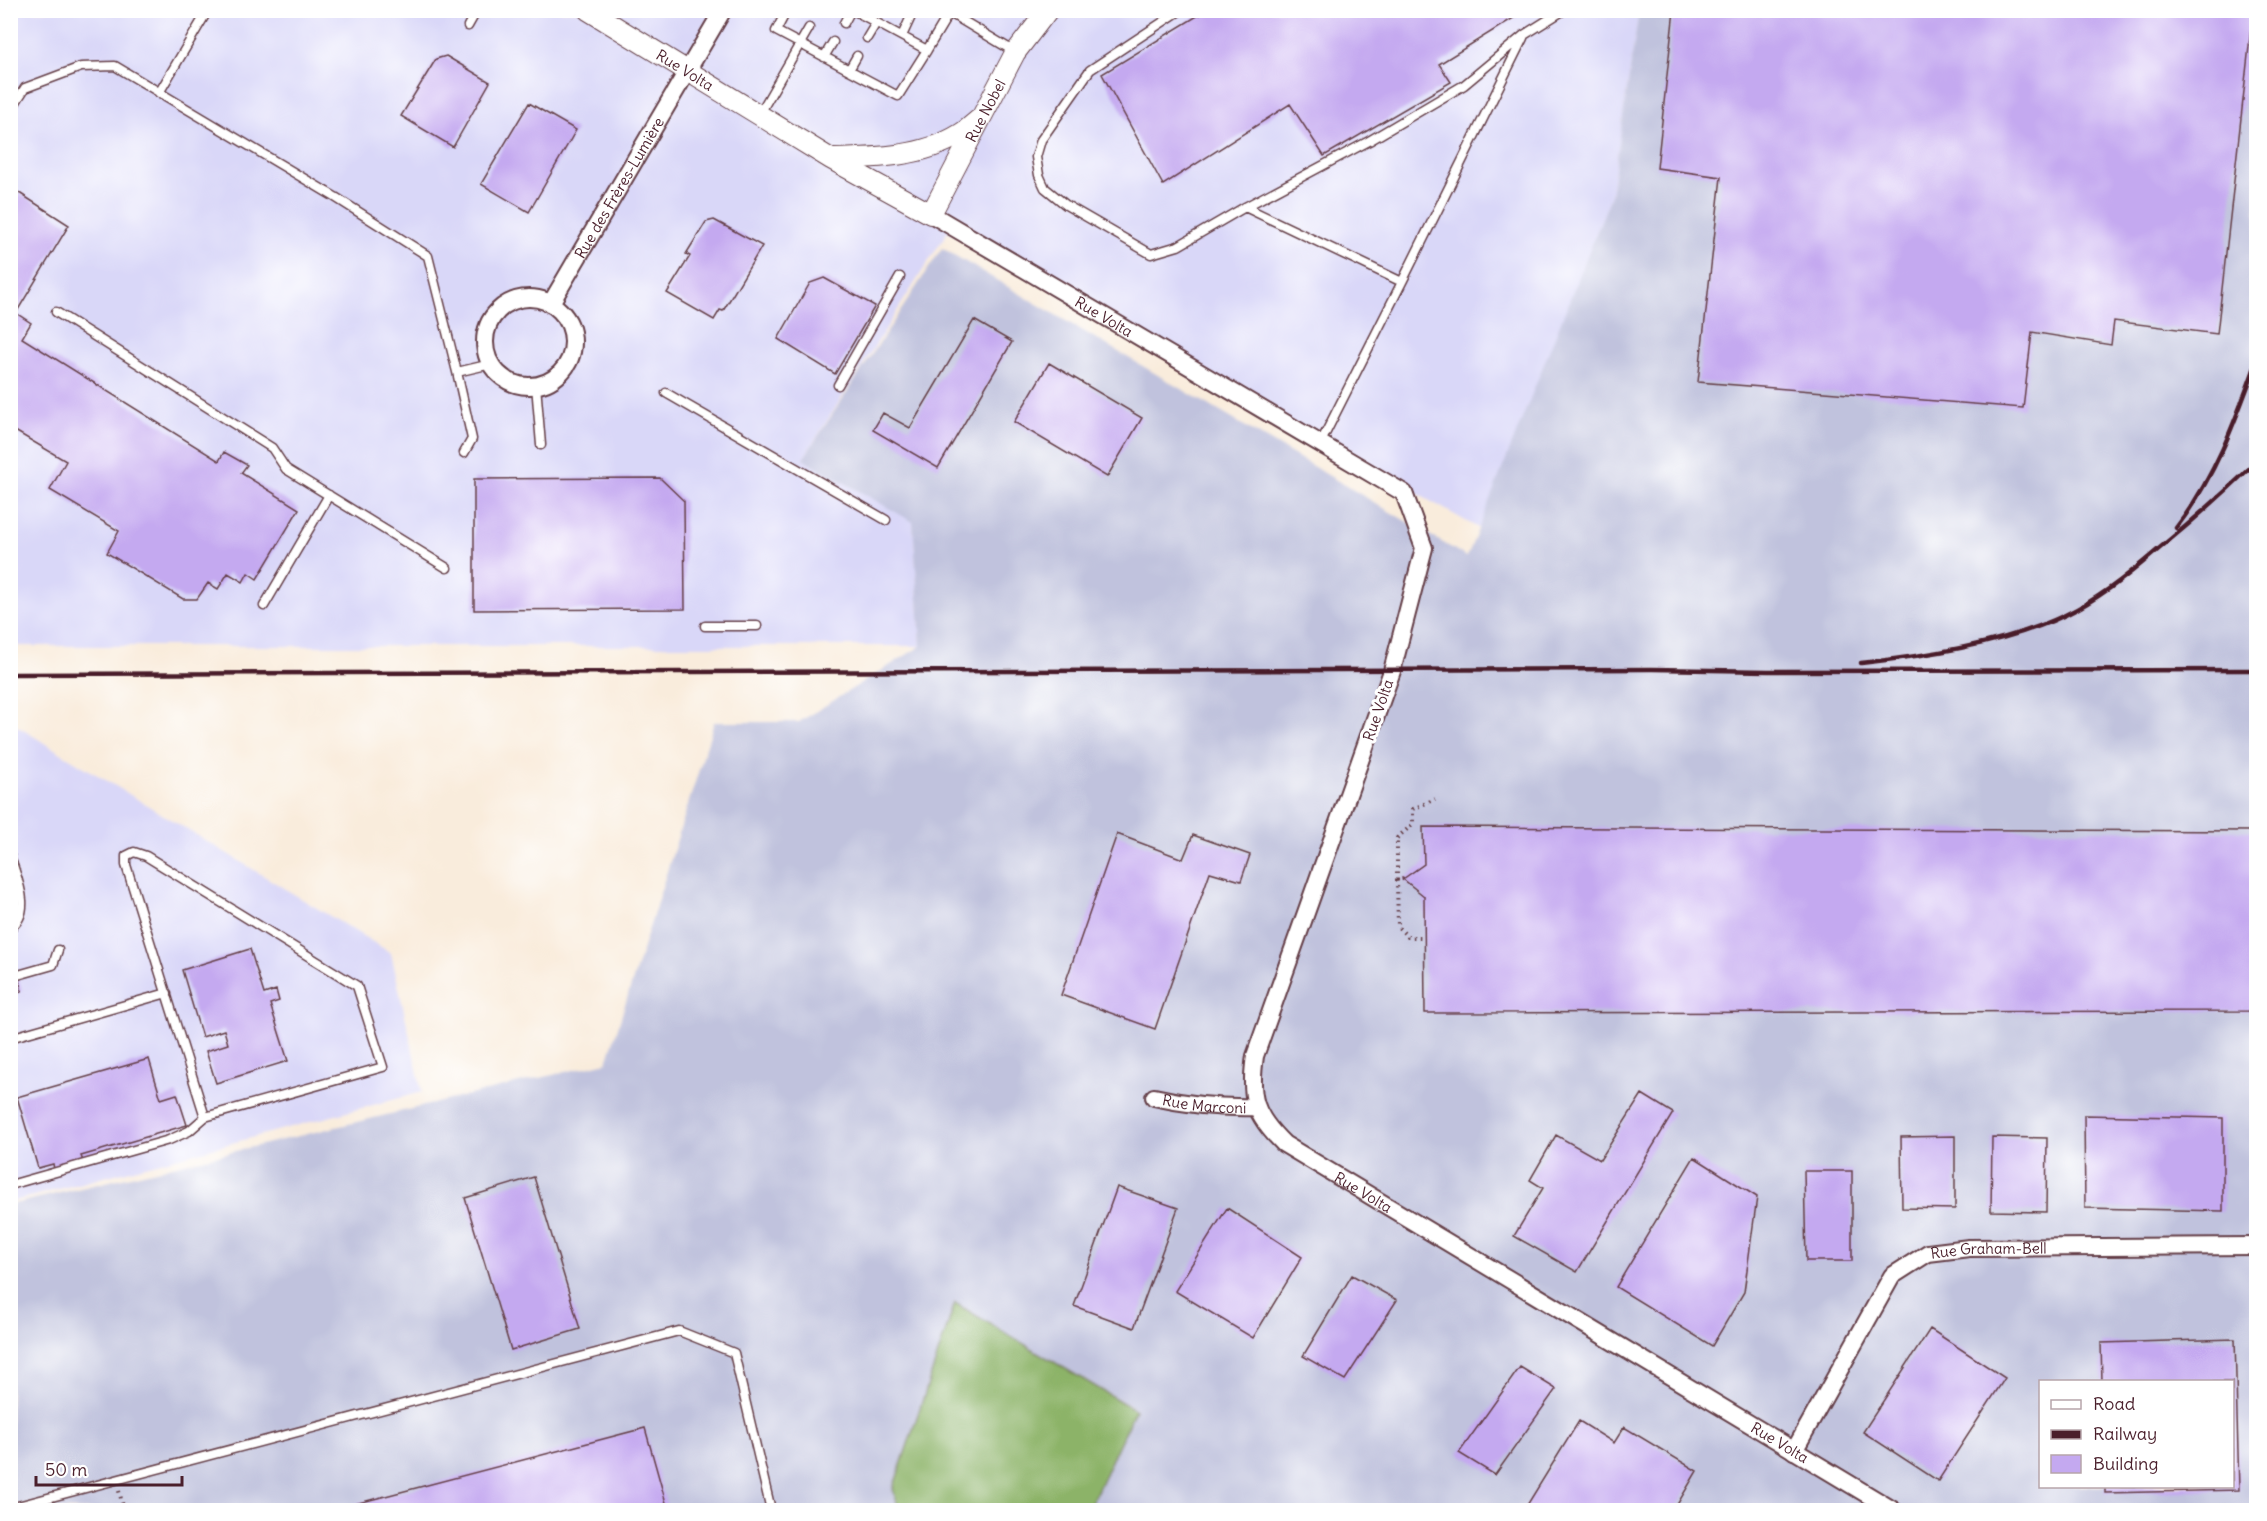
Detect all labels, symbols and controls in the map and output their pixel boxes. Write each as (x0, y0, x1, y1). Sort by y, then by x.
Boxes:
street label: Rue Volta (653, 45, 718, 95)
street label: Rue Nobel (961, 76, 1009, 145)
street label: Rue des Frères-Lumière (570, 113, 668, 262)
street label: Rue Volta (1072, 292, 1137, 341)
street label: Rue Volta (1359, 676, 1398, 743)
street label: Rue Marconi (1161, 1090, 1246, 1117)
street label: Rue Volta (1331, 1167, 1396, 1217)
street label: Rue Graham-Bell (1929, 1238, 2047, 1262)
legend (2039, 1380, 2234, 1488)
text: Road (2093, 1392, 2136, 1415)
street label: Rue Volta (1748, 1417, 1813, 1467)
text: Railway (2093, 1422, 2157, 1445)
scale bar (36, 1449, 182, 1487)
text: Building (2093, 1452, 2158, 1475)
text: 50 m (45, 1458, 87, 1481)

